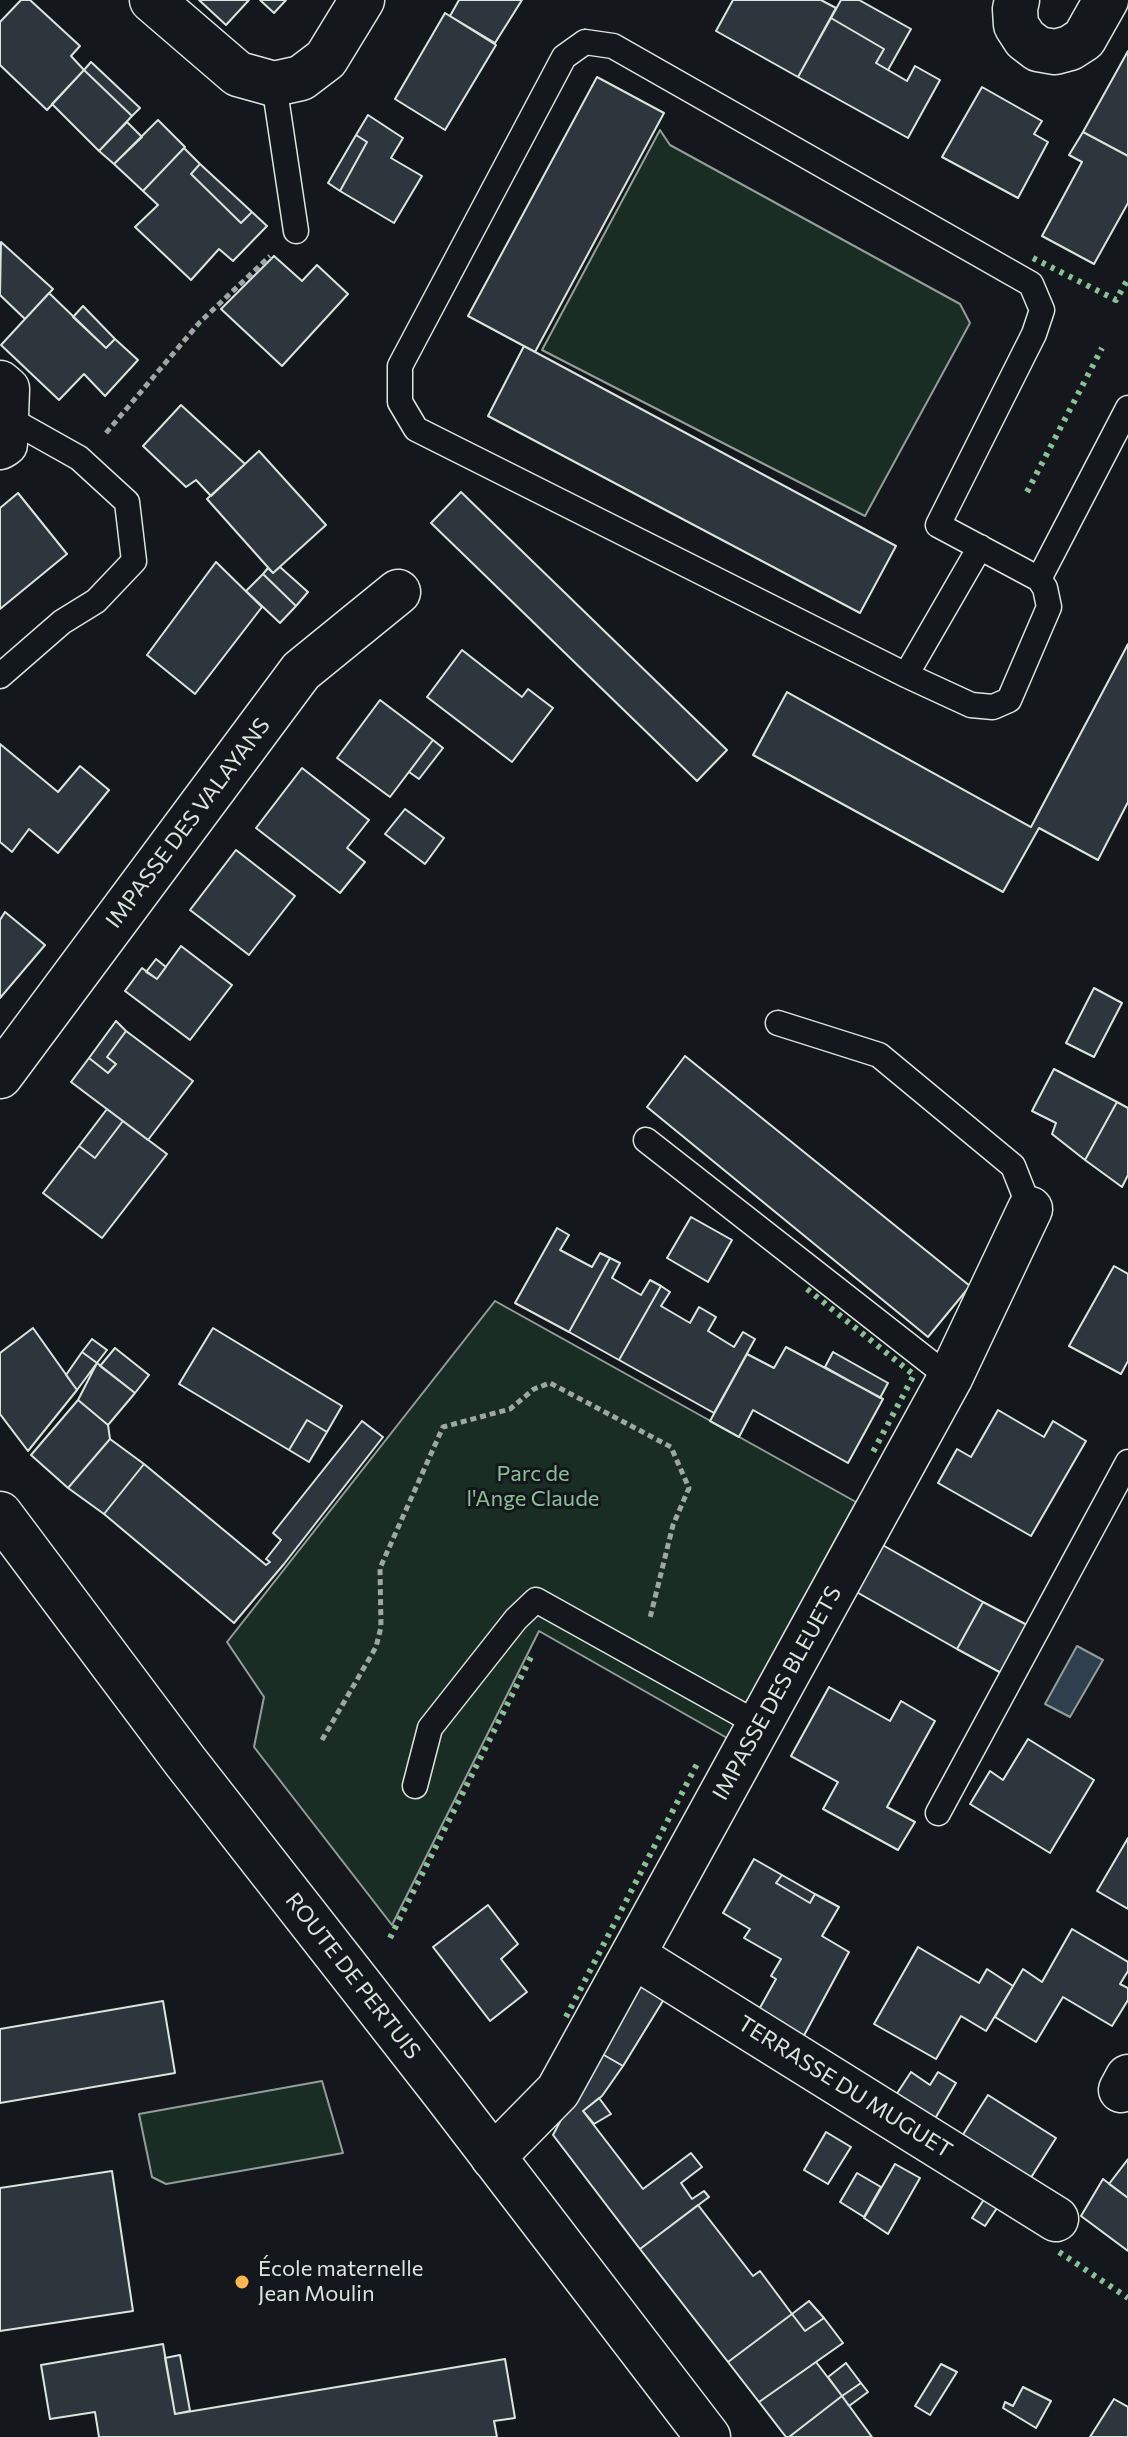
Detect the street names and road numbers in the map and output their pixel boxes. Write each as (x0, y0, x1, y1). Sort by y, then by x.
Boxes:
street label: IMPASSE DES VALAYANS (100, 713, 276, 933)
street label: IMPASSE DES BLEUETS (707, 1581, 847, 1805)
street label: ROUTE DE PERTUIS (280, 1888, 426, 2064)
street label: TERRASSE DU MUGUET (733, 2010, 957, 2164)

